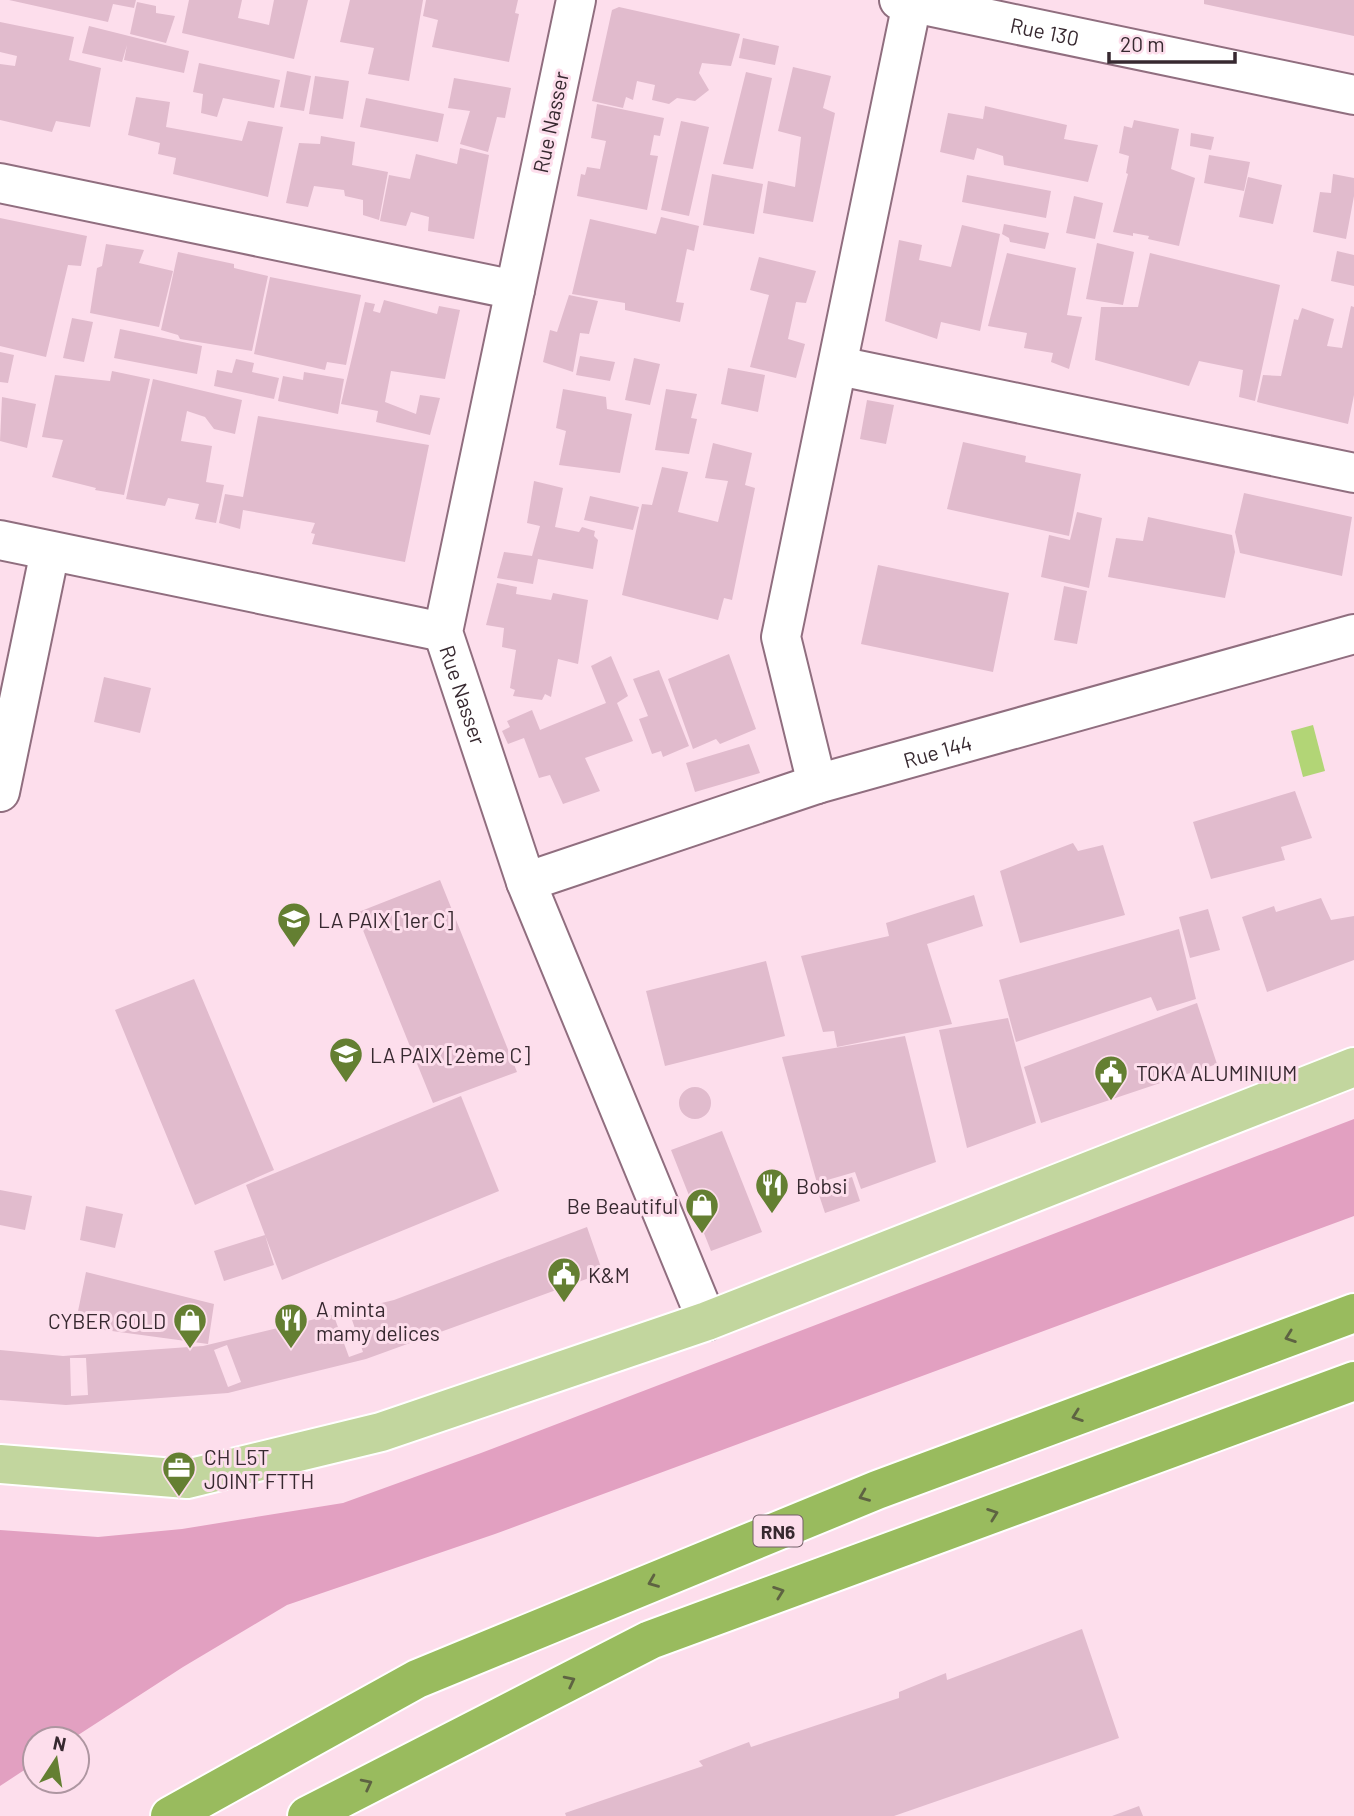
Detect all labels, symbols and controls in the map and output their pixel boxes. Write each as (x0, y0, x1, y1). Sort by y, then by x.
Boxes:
street label: Rue 130 (1008, 11, 1081, 50)
scale bar (1109, 21, 1235, 65)
text: 20 m (1120, 31, 1165, 56)
street label: Rue Nasser (527, 69, 573, 175)
street label: Rue Nasser (436, 642, 492, 748)
street label: Rue 144 (900, 729, 974, 772)
school or university icon: LA PAIX [1er C] (275, 900, 313, 949)
place label: LA PAIX [1er C] (318, 907, 454, 932)
school or university icon: LA PAIX [2ème C] (327, 1035, 365, 1084)
place label: LA PAIX [2ème C] (370, 1042, 530, 1067)
public building icon: TOKA ALUMINIUM (1092, 1053, 1130, 1102)
place label: TOKA ALUMINIUM (1136, 1060, 1297, 1085)
restaurant icon: Bobsi (753, 1166, 791, 1215)
place label: Bobsi (796, 1173, 848, 1198)
shop icon: Be Beautiful (683, 1186, 721, 1235)
place label: Be Beautiful (567, 1193, 678, 1218)
public building icon: K&M (545, 1255, 583, 1304)
place label: K&M (588, 1262, 630, 1287)
place label: A minta mamy delices (316, 1296, 440, 1345)
shop icon: CYBER GOLD (171, 1301, 209, 1350)
restaurant icon: A minta mamy delices (272, 1301, 310, 1350)
place label: CYBER GOLD (48, 1308, 166, 1333)
one-way arrow (1284, 1329, 1297, 1343)
one-way arrow (1071, 1408, 1083, 1422)
place label: CH L5T JOINT FTTH (204, 1444, 314, 1493)
office icon: CH L5T JOINT FTTH (160, 1449, 198, 1498)
one-way arrow (858, 1487, 870, 1501)
one-way arrow (986, 1508, 998, 1522)
road number: RN6 (754, 1516, 802, 1546)
one-way arrow (648, 1574, 660, 1588)
one-way arrow (773, 1587, 785, 1601)
one-way arrow (563, 1675, 575, 1689)
north arrow (21, 1725, 91, 1795)
text: N (51, 1730, 68, 1755)
one-way arrow (360, 1778, 372, 1792)

